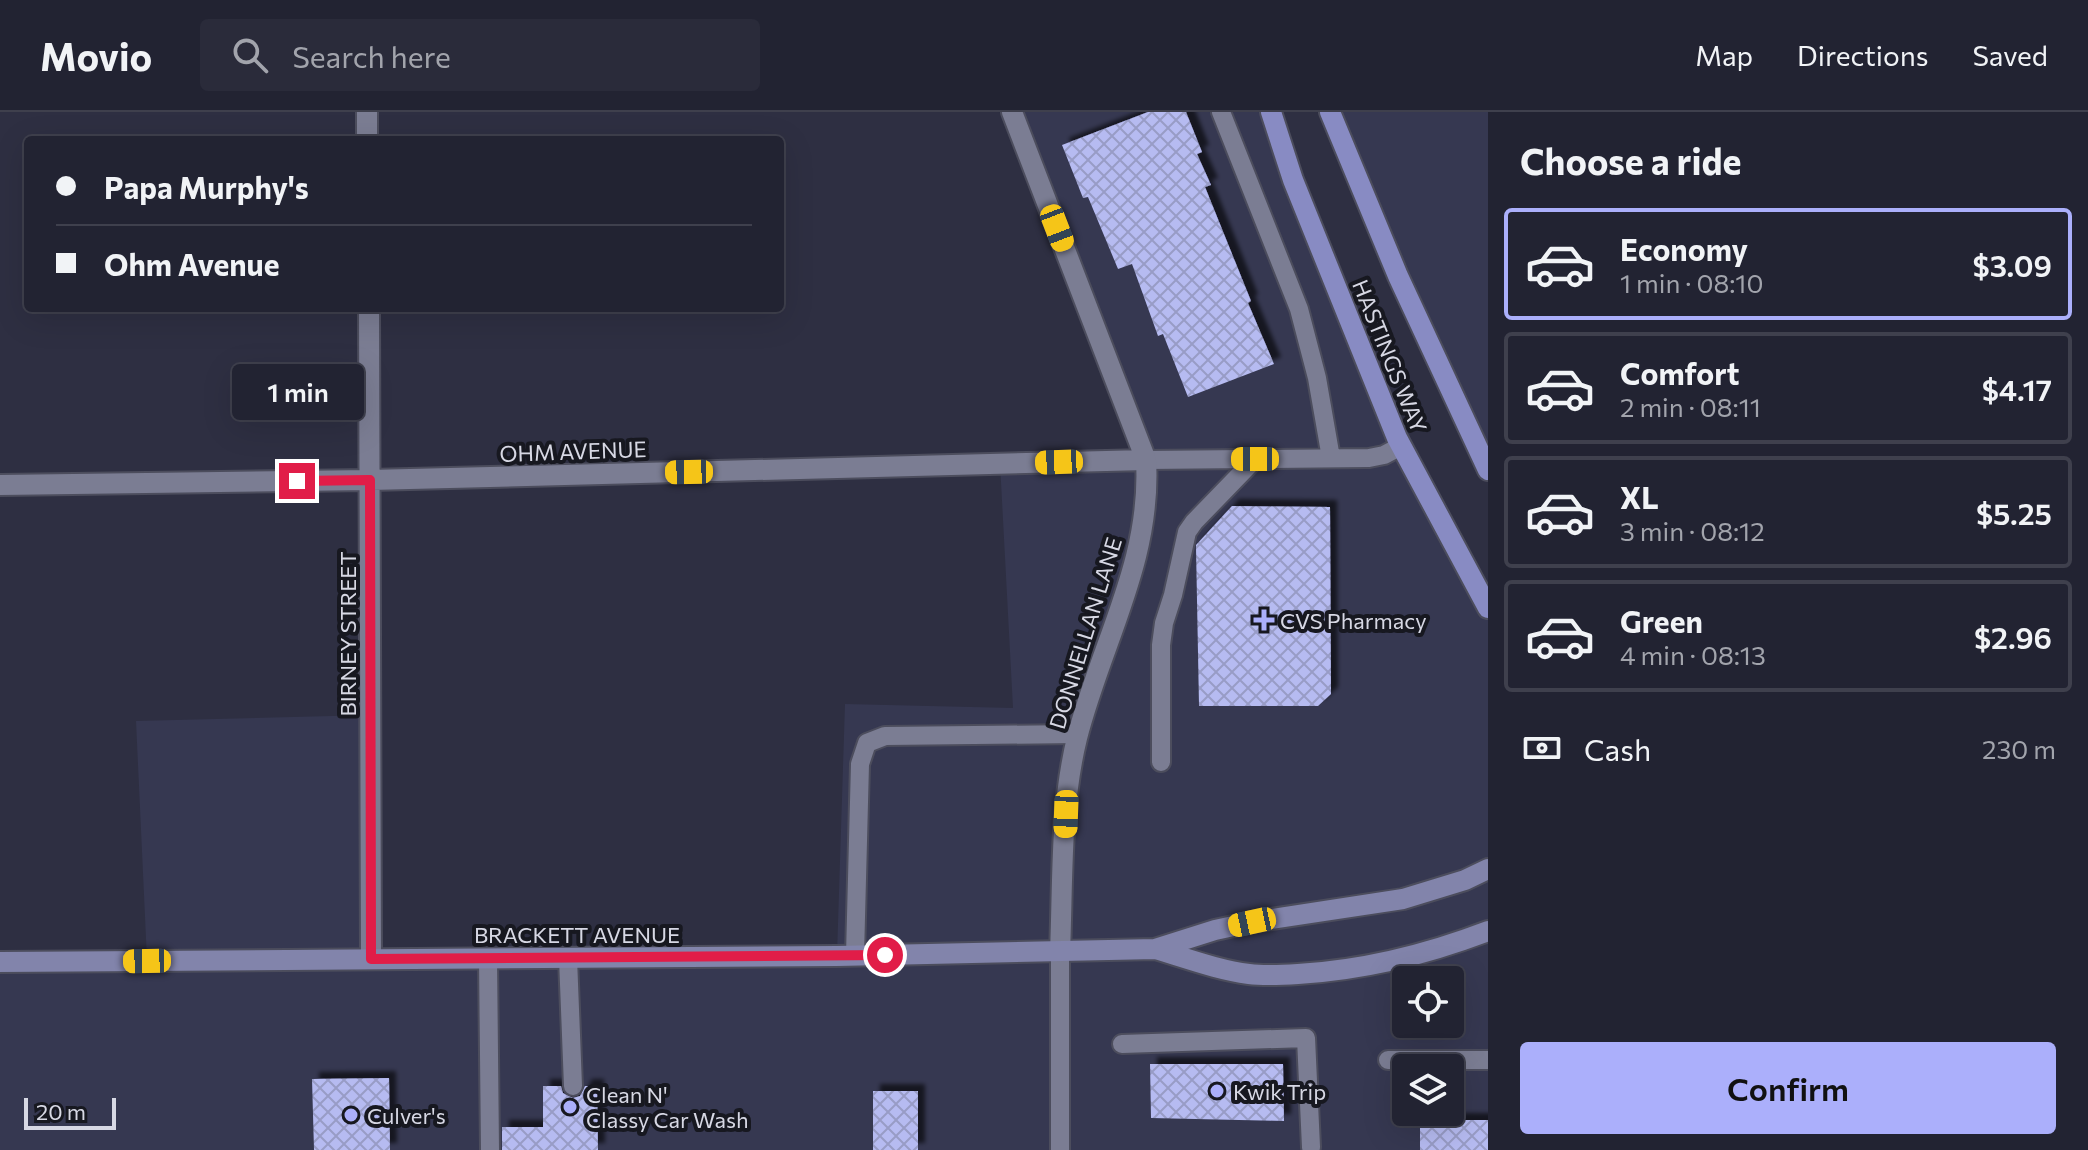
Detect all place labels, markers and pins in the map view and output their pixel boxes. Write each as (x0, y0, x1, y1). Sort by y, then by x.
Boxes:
place label: CVS Pharmacy (1280, 607, 1427, 634)
marker: CVS Pharmacy (1255, 611, 1273, 629)
place label: Kwik Trip (1233, 1078, 1326, 1105)
place label: Clean N' Classy Car Wash (586, 1081, 749, 1133)
marker: Kwik Trip (1208, 1082, 1226, 1100)
marker: Clean N' Classy Car Wash (561, 1098, 579, 1116)
place label: Culver's (367, 1102, 446, 1129)
marker: Culver's (342, 1106, 360, 1124)

